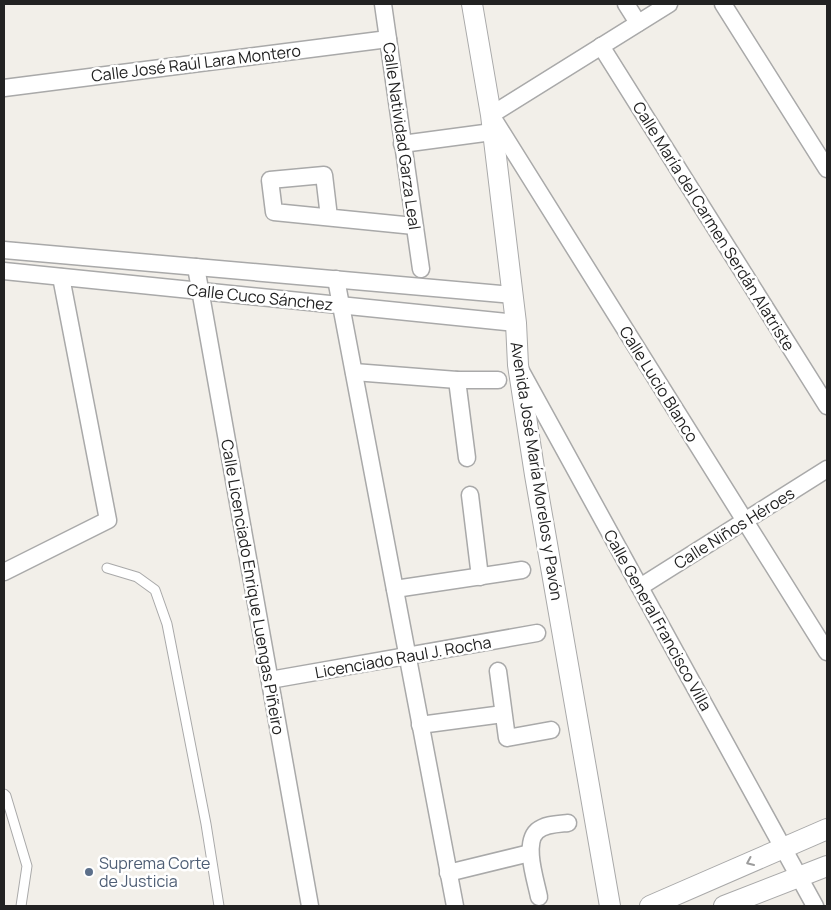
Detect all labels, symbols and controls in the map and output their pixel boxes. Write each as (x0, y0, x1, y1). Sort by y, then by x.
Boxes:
street label: Calle José Raúl Lara Montero (90, 39, 302, 87)
street label: Calle Natividad Garza Leal (378, 41, 426, 231)
street label: Calle María del Carmen Serdán Alatriste (628, 97, 800, 355)
street label: Calle Cuco Sánchez (186, 278, 334, 316)
street label: Calle Lucio Blanco (614, 322, 704, 446)
street label: Avenida José María Morelos y Pavón (506, 340, 568, 602)
street label: Calle Licenciado Enrique Luengas Piñeiro (216, 437, 290, 737)
street label: Calle Niños Héroes (669, 482, 799, 574)
street label: Calle General Francisco Villa (599, 525, 717, 715)
street label: Licenciado Raul J. Rocha (313, 631, 493, 683)
place label: Suprema Corte de Justicia (99, 852, 210, 892)
one-way arrow (746, 855, 755, 866)
marker: Suprema Corte de Justicia (83, 866, 95, 878)

